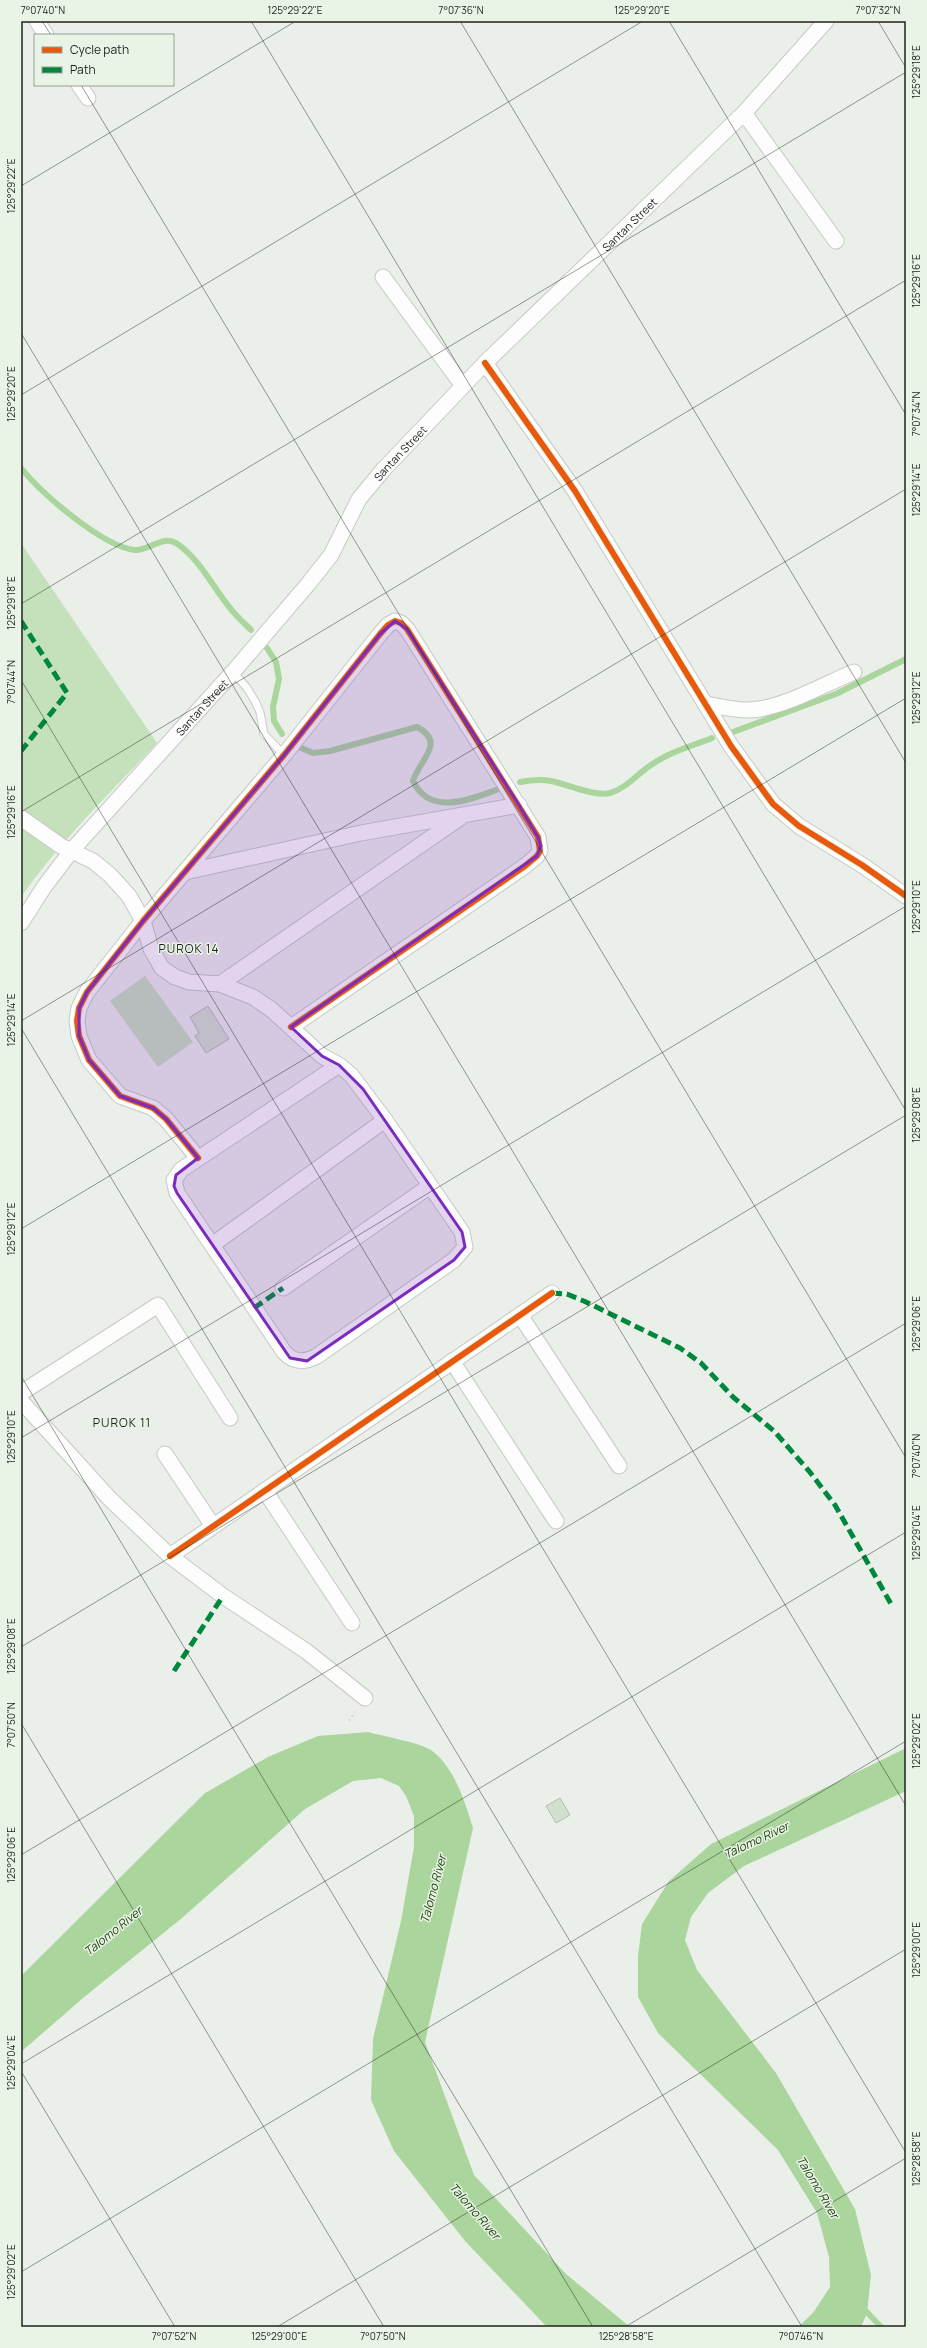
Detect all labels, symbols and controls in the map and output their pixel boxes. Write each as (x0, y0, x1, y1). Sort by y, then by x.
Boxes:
text: 7°07'40"N (21, 3, 65, 17)
text: 125°29'22"E (268, 3, 323, 17)
text: 7°07'36"N (438, 3, 484, 17)
text: 125°29'20"E (614, 3, 670, 17)
text: 7°07'32"N (856, 3, 901, 17)
legend (34, 34, 174, 86)
text: Cycle path (70, 41, 129, 58)
text: 125°29'18"E (909, 45, 923, 99)
text: Path (70, 61, 96, 78)
text: 125°29'22"E (4, 158, 18, 213)
street label: Santan Street (598, 194, 660, 254)
text: 125°29'16"E (909, 254, 923, 308)
text: 125°29'20"E (4, 366, 18, 422)
text: 7°07'34"N (909, 392, 923, 436)
street label: Santan Street (370, 422, 429, 484)
text: 125°29'14"E (909, 463, 923, 517)
text: 125°29'18"E (4, 576, 18, 630)
text: 7°07'44"N (4, 660, 18, 704)
text: 125°29'12"E (909, 671, 923, 725)
street label: Santan Street (172, 676, 231, 738)
text: 125°29'16"E (4, 785, 18, 839)
text: 125°29'10"E (909, 880, 923, 934)
district label: PUROK 14 (159, 940, 219, 957)
text: 125°29'14"E (4, 993, 18, 1047)
text: 125°29'08"E (909, 1087, 923, 1143)
text: 125°29'12"E (4, 1202, 18, 1256)
text: 125°29'06"E (909, 1296, 923, 1352)
text: 125°29'10"E (4, 1410, 18, 1464)
district label: PUROK 11 (93, 1414, 151, 1431)
text: 7°07'40"N (909, 1434, 923, 1478)
text: 125°29'04"E (909, 1505, 923, 1561)
text: 125°29'08"E (4, 1618, 18, 1674)
text: 7°07'50"N (4, 1702, 18, 1748)
text: 125°29'02"E (909, 1713, 923, 1769)
water label: Talomo River (721, 1817, 793, 1863)
text: 125°29'06"E (4, 1827, 18, 1883)
water label: Talomo River (416, 1851, 451, 1925)
water label: Talomo River (80, 1901, 147, 1960)
text: 125°29'00"E (909, 1922, 923, 1978)
text: 125°29'04"E (4, 2035, 18, 2091)
text: 125°28'58"E (909, 2131, 923, 2186)
water label: Talomo River (793, 2153, 844, 2223)
water label: Talomo River (446, 2179, 505, 2244)
text: 125°29'02"E (4, 2244, 18, 2300)
text: 7°07'52"N (152, 2329, 197, 2343)
text: 125°29'00"E (251, 2329, 307, 2343)
text: 7°07'50"N (360, 2329, 406, 2343)
text: 125°28'58"E (599, 2329, 654, 2343)
text: 7°07'46"N (779, 2329, 823, 2343)

